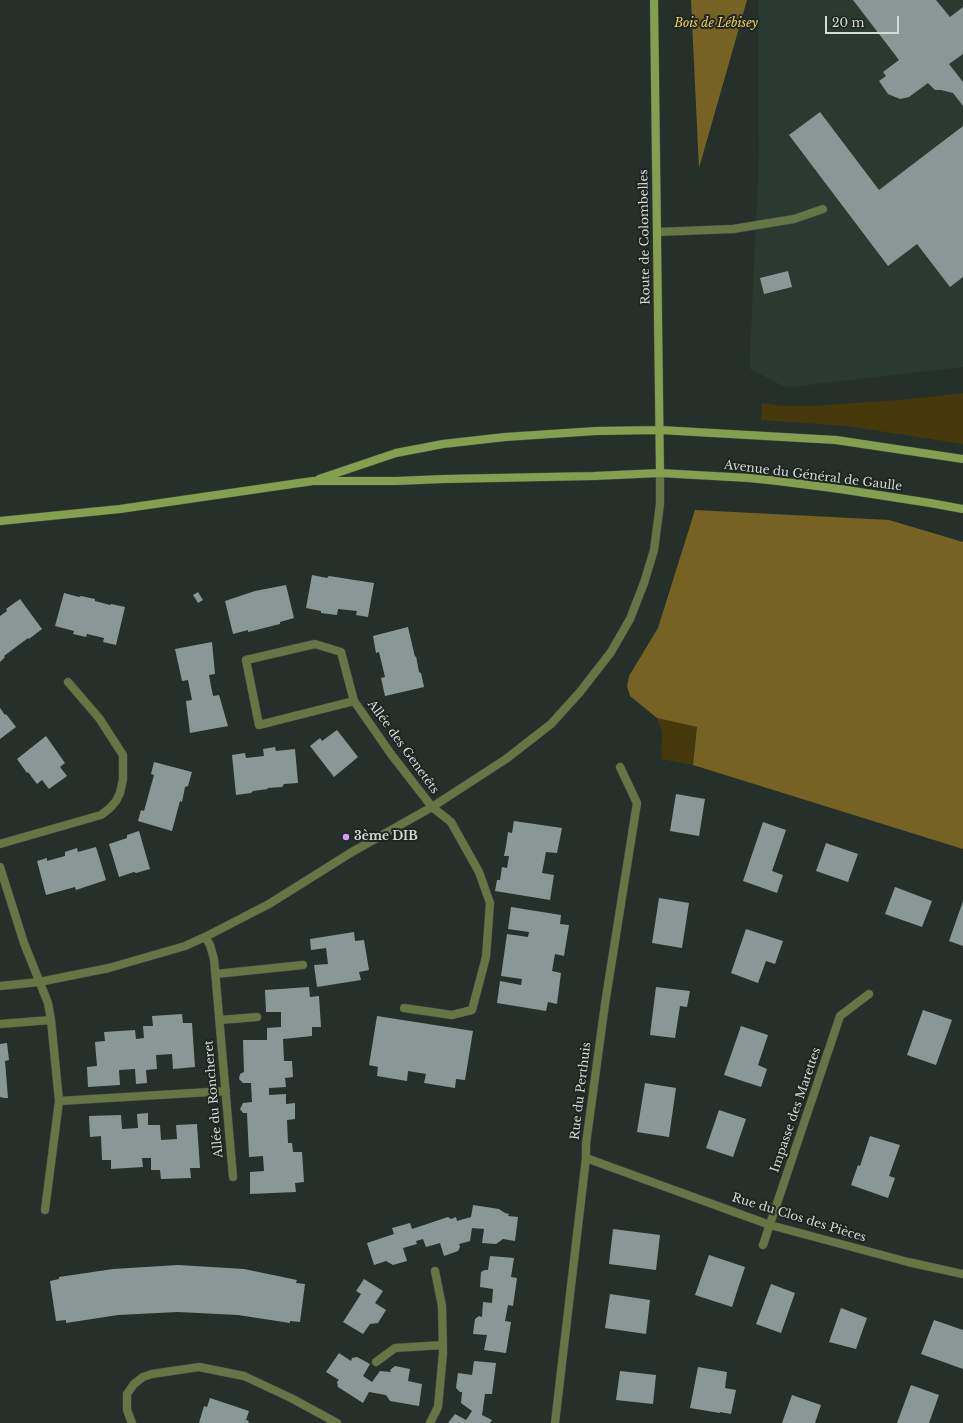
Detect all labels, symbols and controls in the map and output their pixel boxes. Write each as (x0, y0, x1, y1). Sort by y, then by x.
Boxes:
scale bar (827, 8, 901, 34)
text: 20 m (832, 15, 864, 30)
park label: Bois de Lébisey (674, 17, 758, 31)
street label: Route de Colombelles (637, 169, 653, 305)
street label: Avenue du Général de Gaulle (723, 458, 903, 494)
street label: Allée des Genetêts (364, 697, 442, 797)
place label: 3ème DIB (354, 830, 418, 844)
marker: 3ème DIB (341, 832, 351, 842)
street label: Allée du Roncheret (202, 1040, 226, 1158)
street label: Rue du Perthuis (568, 1041, 594, 1141)
street label: Impasse des Marettes (768, 1046, 824, 1174)
street label: Rue du Clos des Pièces (730, 1191, 868, 1245)

